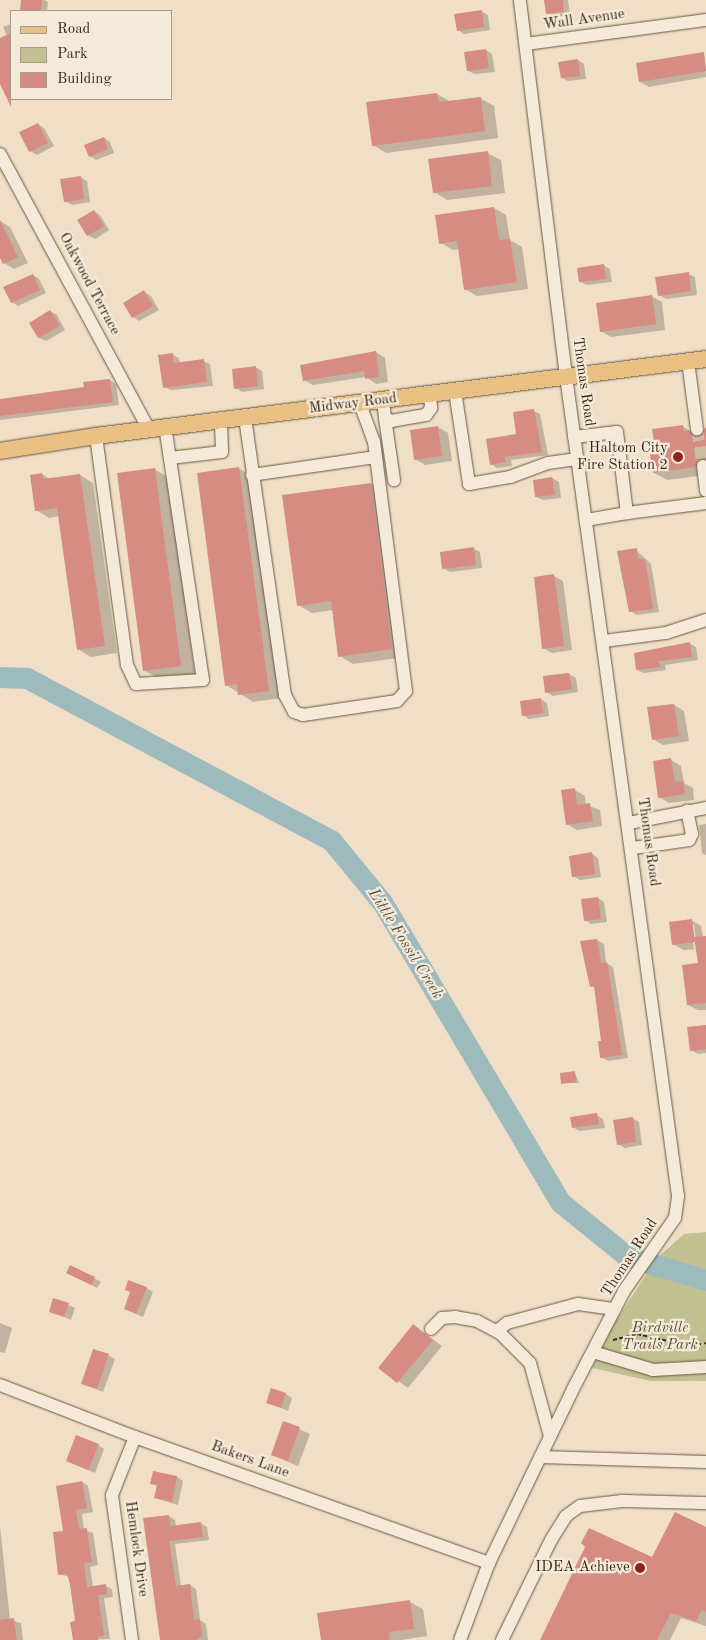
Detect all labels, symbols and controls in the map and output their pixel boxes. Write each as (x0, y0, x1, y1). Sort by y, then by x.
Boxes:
street label: Wall Avenue (542, 5, 626, 35)
legend (10, 10, 172, 100)
text: Road (57, 22, 90, 37)
text: Park (57, 47, 88, 62)
text: Building (57, 72, 112, 87)
street label: Oakwood Terrace (54, 230, 124, 338)
street label: Thomas Road (568, 336, 598, 428)
street label: Midway Road (308, 390, 398, 418)
place label: Haltom City Fire Station 2 (577, 439, 668, 474)
marker: Haltom City Fire Station 2 (672, 451, 684, 463)
street label: Thomas Road (633, 796, 663, 888)
water label: Little Fossil Creek (363, 885, 447, 1003)
street label: Thomas Road (598, 1215, 662, 1301)
park label: Birdville Trails Park (622, 1319, 698, 1354)
street label: Bakers Lane (208, 1438, 292, 1482)
street label: Hemlock Drive (120, 1500, 152, 1598)
place label: IDEA Achieve (535, 1559, 630, 1577)
marker: IDEA Achieve (634, 1562, 646, 1574)

